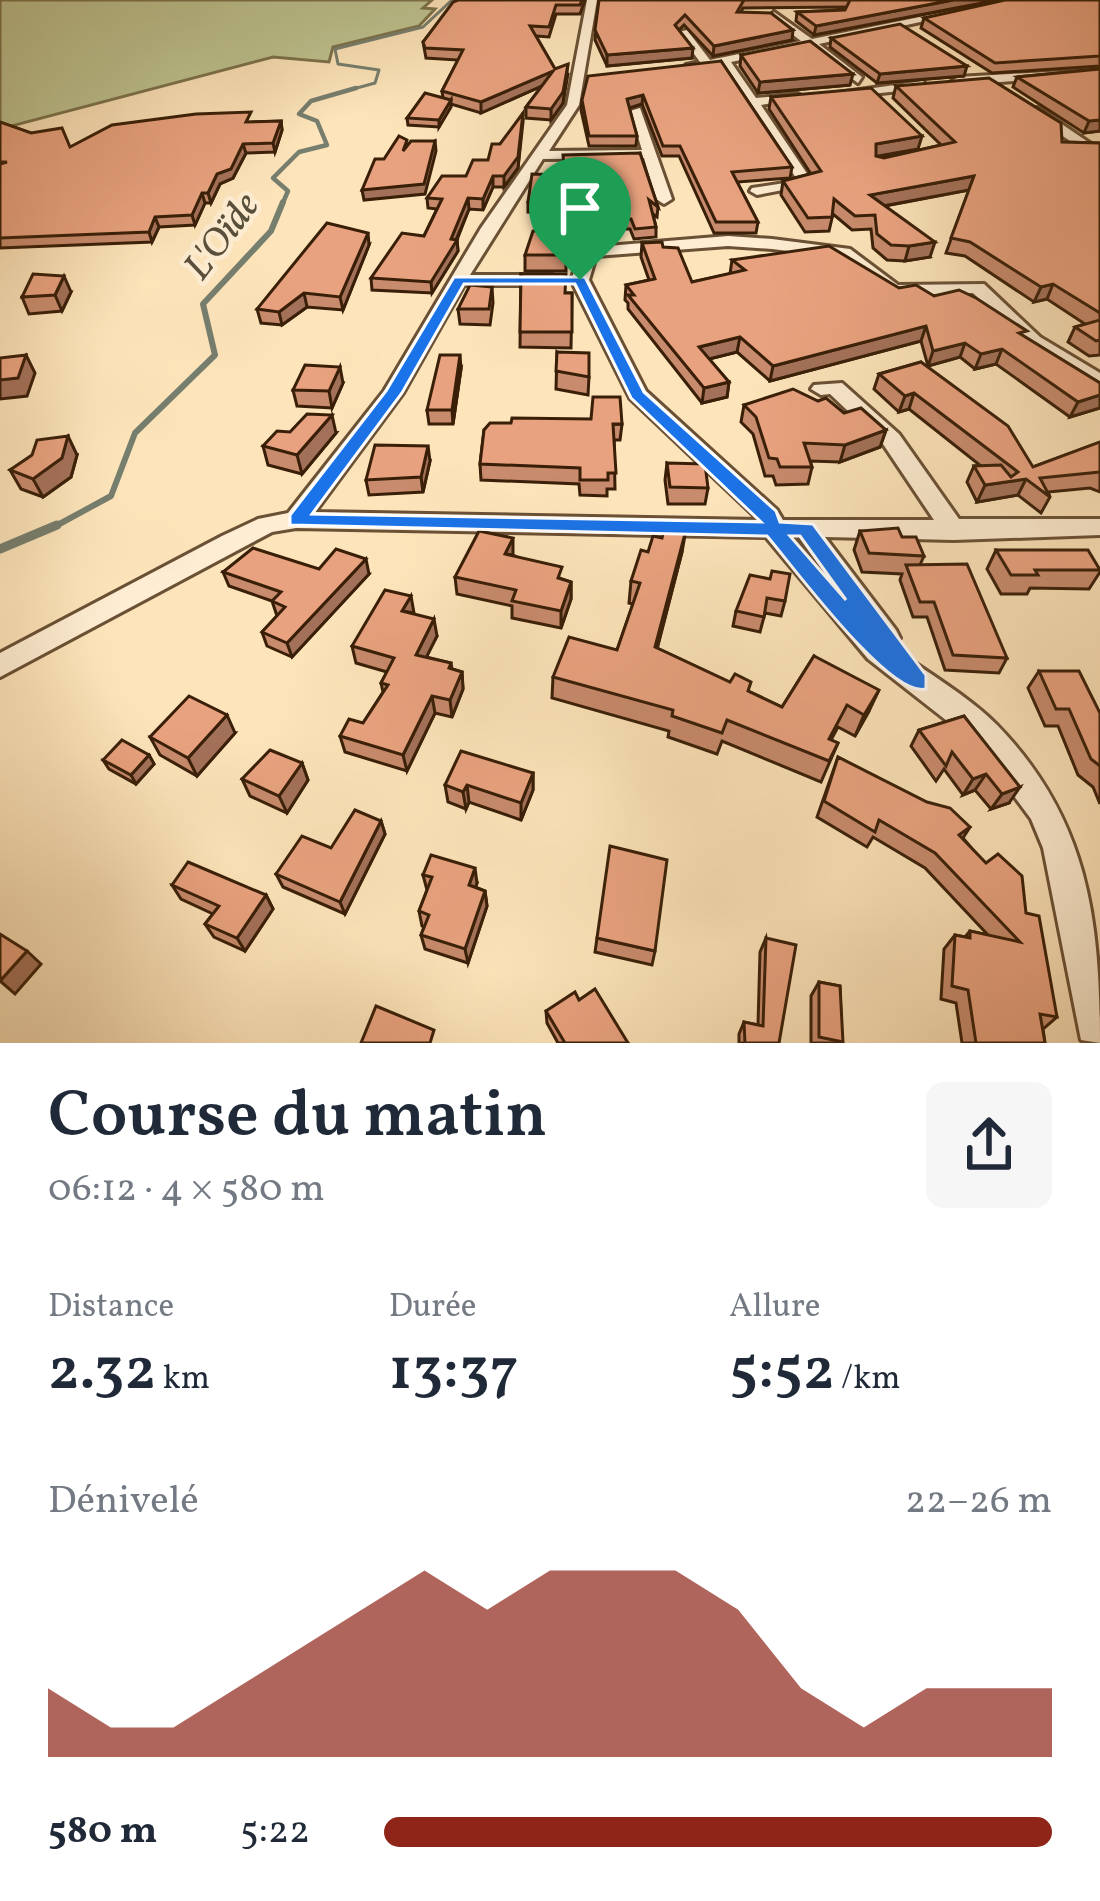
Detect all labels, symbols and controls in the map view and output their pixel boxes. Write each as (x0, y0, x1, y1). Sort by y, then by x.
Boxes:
pin (529, 157, 631, 280)
icon: arrive (547, 175, 613, 241)
water label: L'Oïde (172, 182, 274, 292)
text: Course du matin (48, 1072, 547, 1164)
button: share (926, 1082, 1052, 1208)
text: 06:12 · 4 × 580 m (48, 1163, 325, 1217)
text: Distance (48, 1285, 174, 1331)
text: Durée (389, 1285, 476, 1331)
text: Allure (729, 1285, 820, 1331)
text: 2.32 (48, 1331, 156, 1414)
text: 13:37 (389, 1331, 519, 1414)
text: 5:52 (729, 1331, 835, 1414)
text: km (156, 1357, 210, 1403)
text: /km (835, 1357, 900, 1403)
text: Dénivelé (48, 1475, 199, 1529)
text: 22–26 m (905, 1475, 1052, 1529)
text: 580 m (48, 1805, 158, 1859)
text: 5:22 (240, 1805, 310, 1859)

